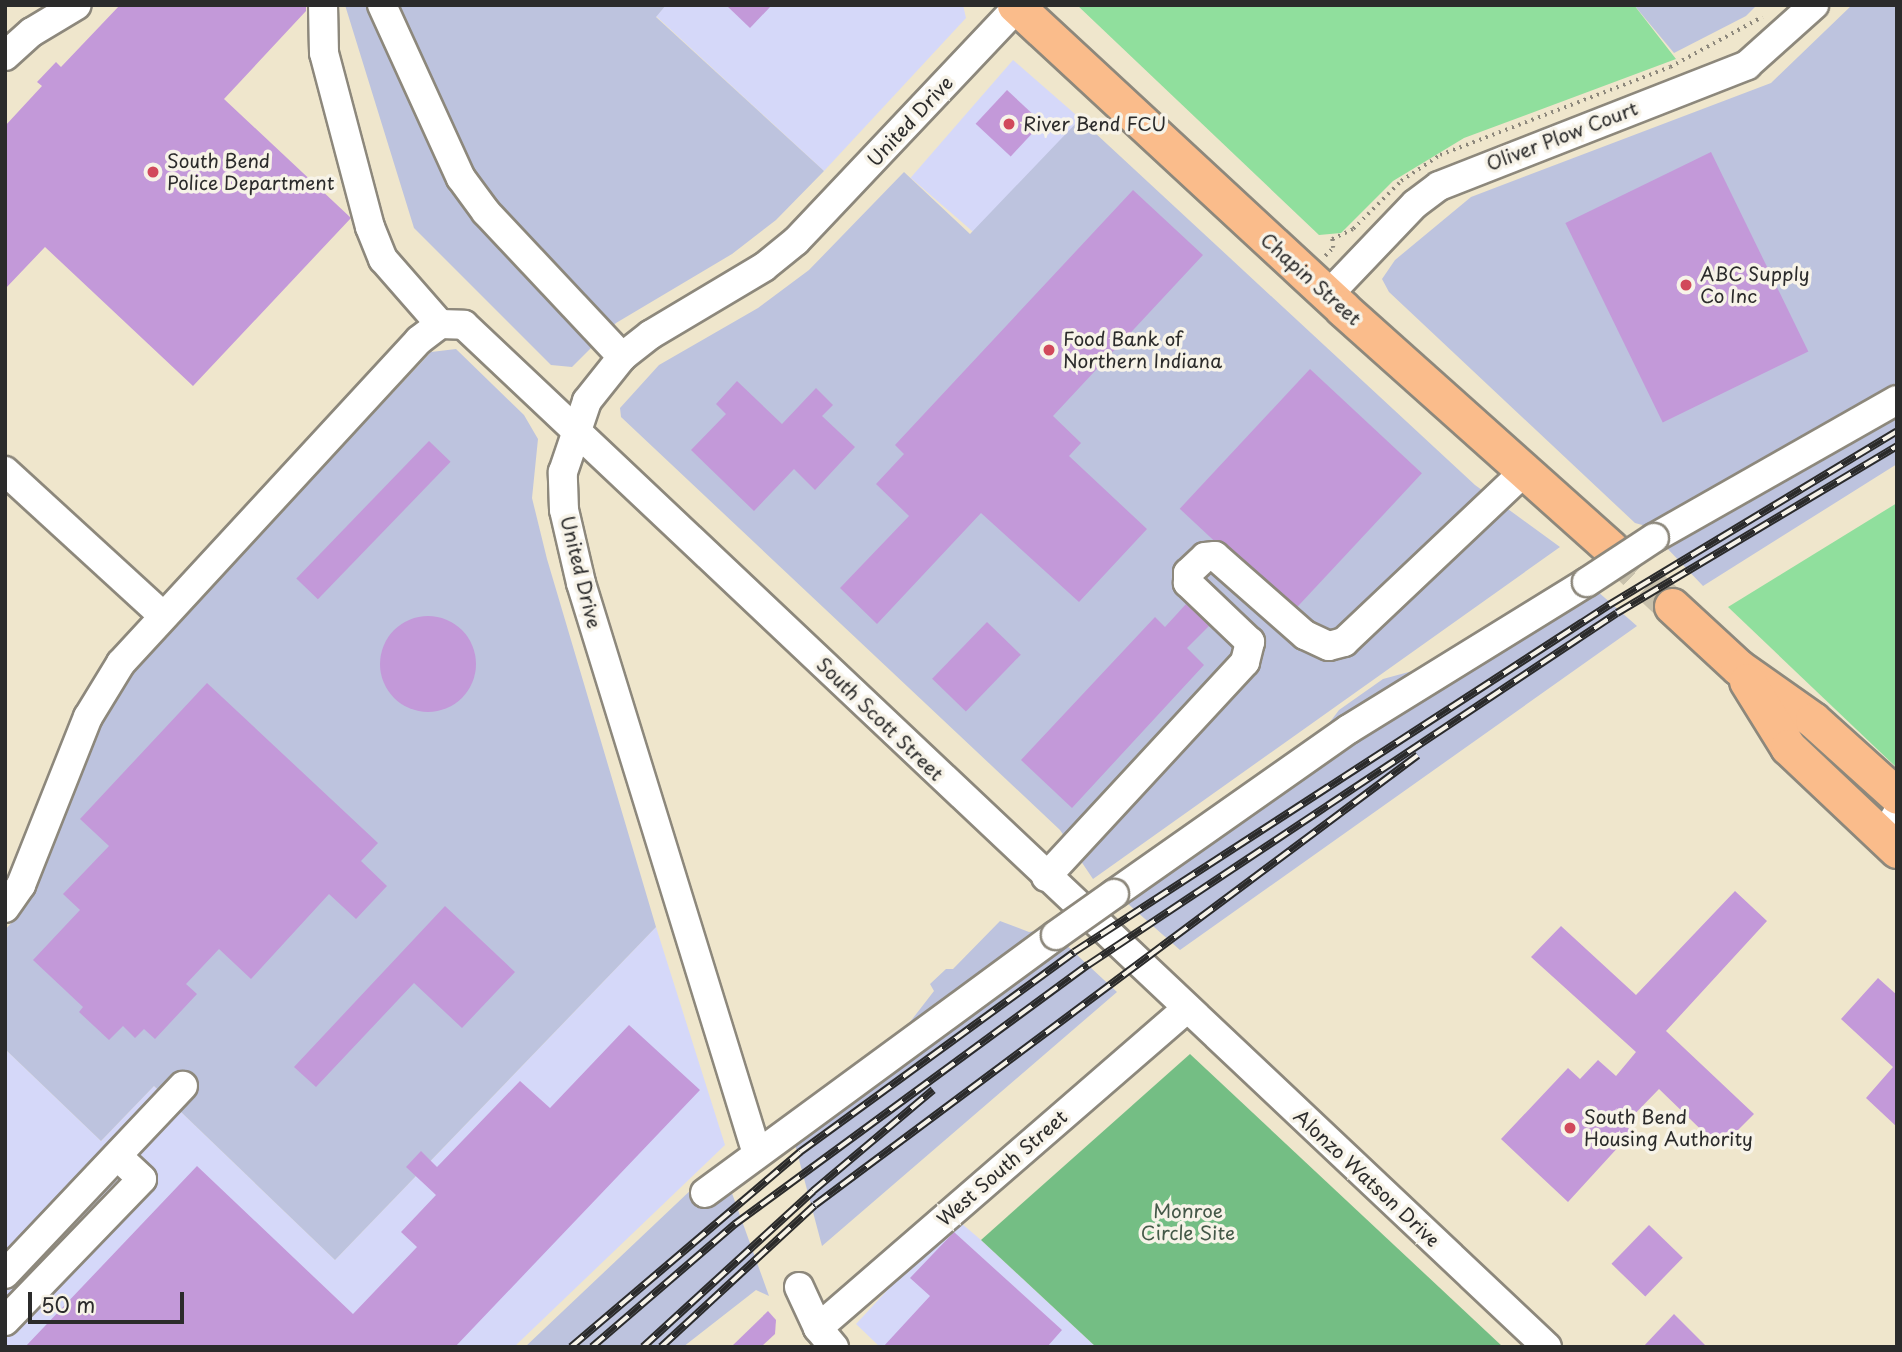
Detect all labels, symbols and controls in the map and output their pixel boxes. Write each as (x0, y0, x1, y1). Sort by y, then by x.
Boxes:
street label: United Drive (862, 71, 958, 171)
street label: Oliver Plow Court (1483, 97, 1641, 175)
place label: River Bend FCU (1023, 113, 1167, 135)
marker: River Bend FCU (1001, 116, 1017, 132)
place label: South Bend Police Department (167, 150, 336, 194)
marker: South Bend Police Department (145, 164, 161, 180)
street label: Chapin Street (1256, 228, 1366, 330)
place label: ABC Supply Co Inc (1700, 263, 1810, 307)
marker: ABC Supply Co Inc (1678, 277, 1694, 293)
place label: Food Bank of Northern Indiana (1063, 328, 1223, 372)
marker: Food Bank of Northern Indiana (1041, 342, 1057, 358)
street label: United Drive (556, 513, 606, 631)
street label: South Scott Street (811, 652, 949, 786)
street label: Alonzo Watson Drive (1289, 1104, 1445, 1252)
street label: West South Street (932, 1105, 1072, 1231)
place label: South Bend Housing Authority (1584, 1106, 1752, 1150)
marker: South Bend Housing Authority (1562, 1120, 1578, 1136)
park label: Monroe Circle Site (1140, 1200, 1236, 1244)
scale bar (32, 1278, 187, 1322)
text: 50 m (41, 1288, 95, 1320)

